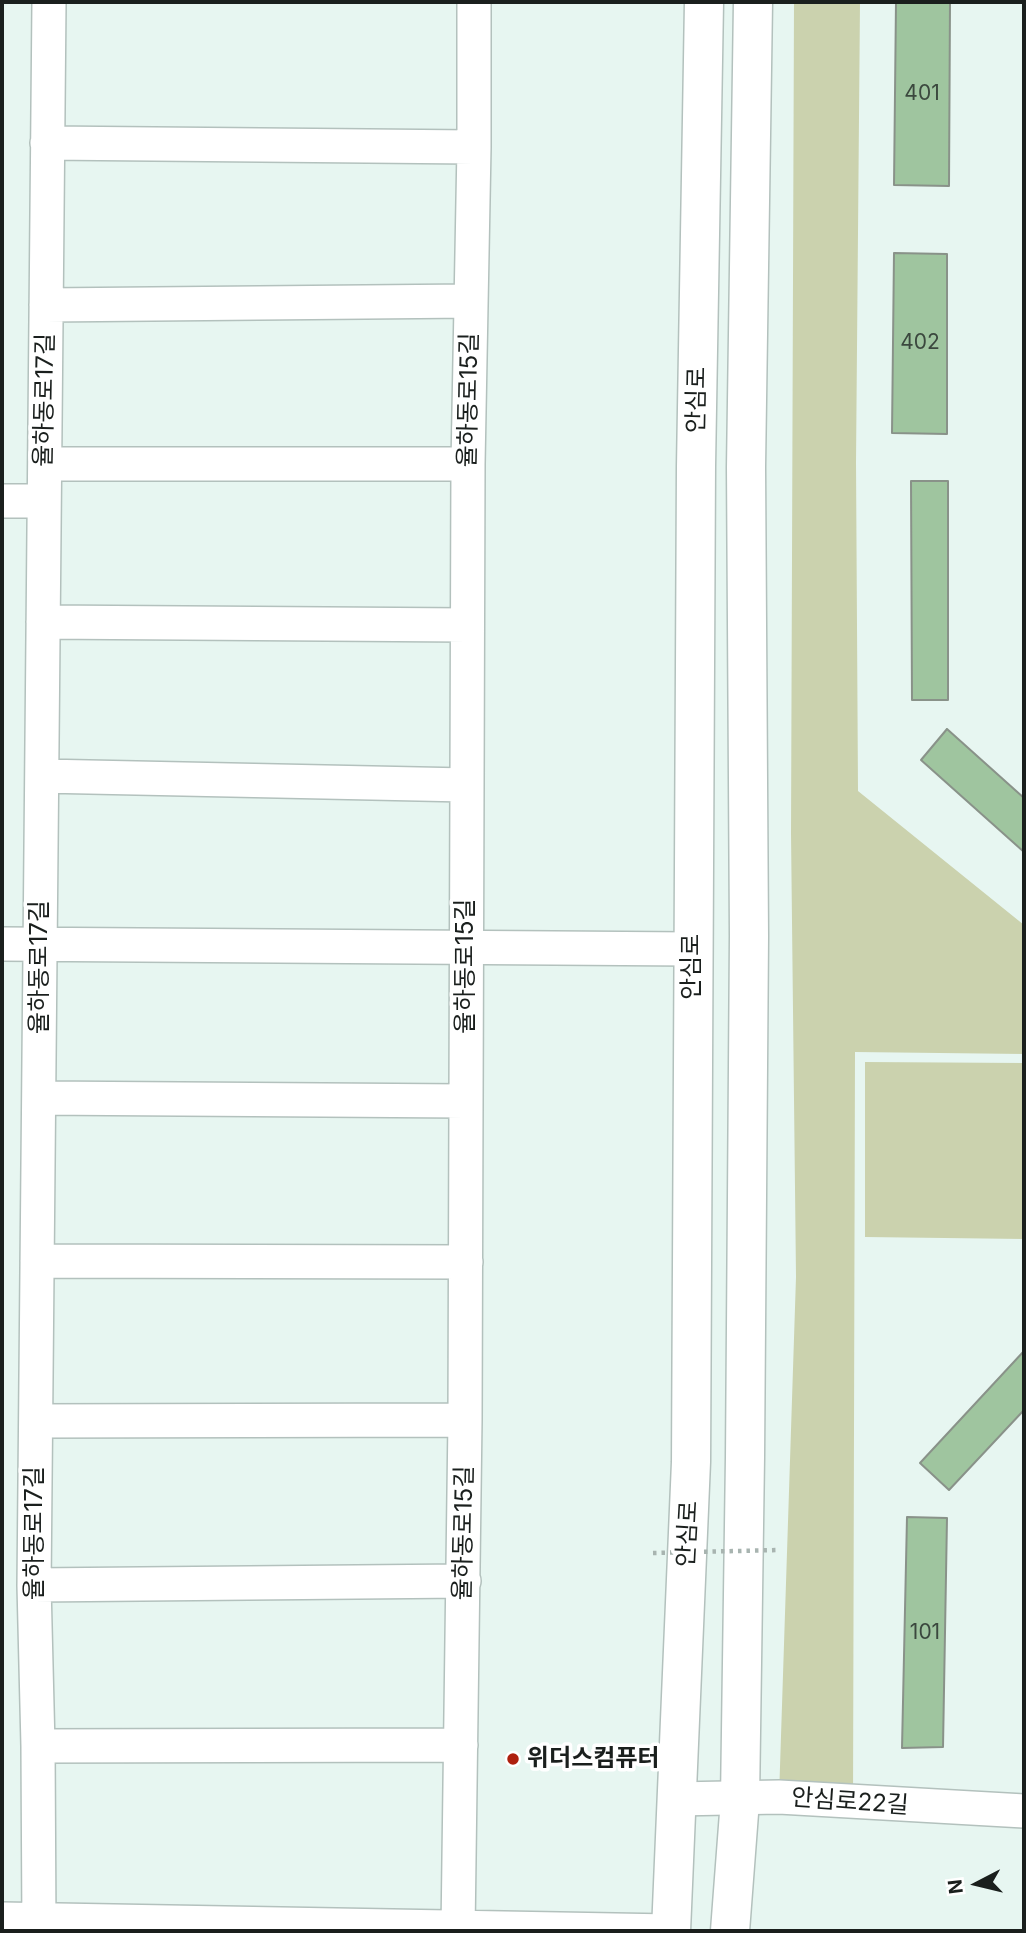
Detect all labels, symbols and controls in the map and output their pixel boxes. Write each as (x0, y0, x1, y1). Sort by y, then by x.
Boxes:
house number: 401 (904, 81, 940, 107)
house number: 402 (900, 330, 940, 356)
street label: 율하동로15길 (453, 332, 485, 468)
street label: 율하동로17길 (29, 333, 61, 467)
street label: 안심로 (682, 367, 712, 433)
street label: 율하동로15길 (452, 899, 480, 1033)
street label: 율하동로17길 (26, 900, 54, 1034)
street label: 안심로 (678, 934, 706, 1000)
street label: 율하동로15길 (448, 1465, 480, 1601)
street label: 율하동로17길 (21, 1466, 49, 1600)
street label: 안심로 (672, 1500, 704, 1568)
house number: 101 (910, 1620, 940, 1646)
place label: 위더스컴퓨터 (527, 1745, 659, 1773)
marker: 위더스컴퓨터 (505, 1751, 521, 1767)
street label: 안심로22길 (790, 1784, 910, 1820)
north arrow (942, 1849, 1012, 1919)
text: N (943, 1878, 968, 1895)

